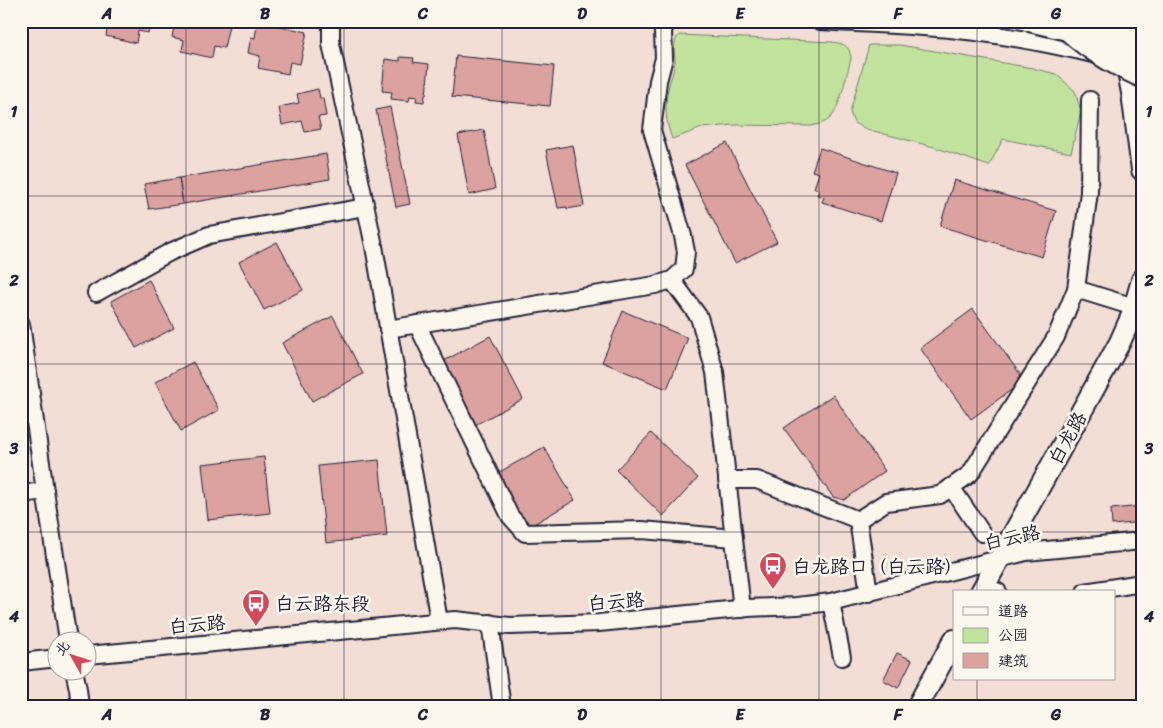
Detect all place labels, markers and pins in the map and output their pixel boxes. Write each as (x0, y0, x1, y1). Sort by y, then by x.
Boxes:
place label: 白龙路口（白云路） (792, 550, 963, 583)
bus stop icon: 白龙路口（白云路） (758, 551, 788, 590)
place label: 白云路东段 (275, 587, 370, 620)
bus stop icon: 白云路东段 (241, 588, 271, 627)

